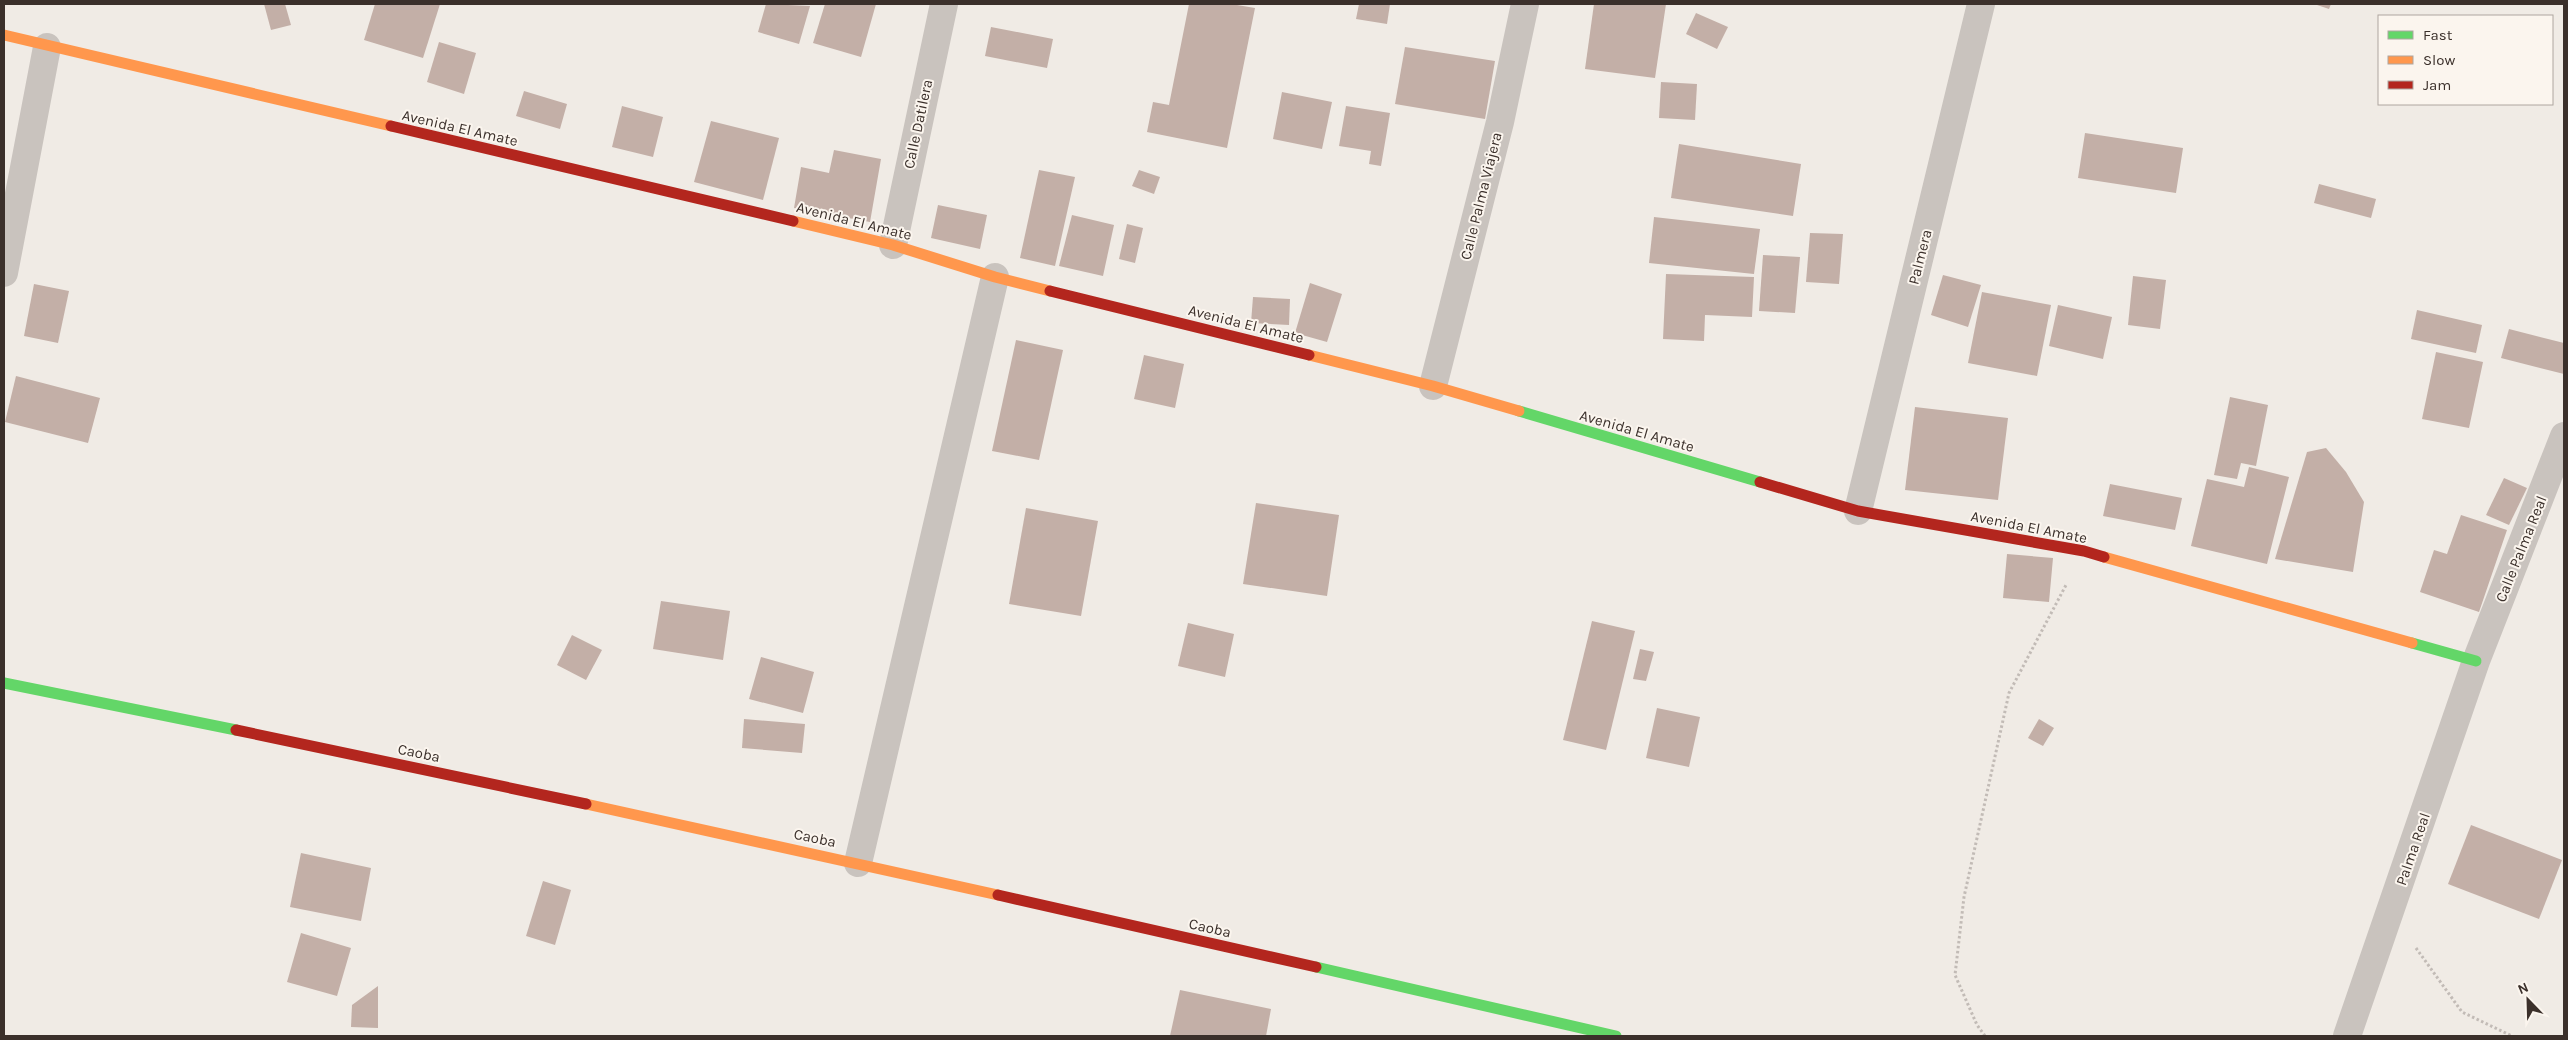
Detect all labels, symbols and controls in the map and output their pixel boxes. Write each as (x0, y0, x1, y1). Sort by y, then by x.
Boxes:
legend (2378, 15, 2553, 105)
text: Fast (2423, 26, 2453, 44)
text: Slow (2423, 51, 2455, 69)
text: Jam (2423, 76, 2451, 94)
street label: Calle Datilera (900, 78, 936, 170)
street label: Avenida El Amate (400, 106, 520, 150)
street label: Calle Palma Viajera (1456, 130, 1506, 262)
street label: Avenida El Amate (794, 198, 914, 244)
street label: Palmera (1904, 228, 1936, 286)
street label: Avenida El Amate (1186, 301, 1306, 347)
street label: Avenida El Amate (1578, 406, 1696, 456)
street label: Calle Palma Real (2491, 493, 2551, 605)
street label: Avenida El Amate (1969, 507, 2089, 547)
street label: Caoba (396, 740, 442, 766)
street label: Palma Real (2392, 810, 2434, 888)
street label: Caoba (792, 825, 838, 851)
street label: Caoba (1187, 914, 1233, 942)
north arrow (2503, 975, 2553, 1025)
text: N (2515, 979, 2531, 998)

